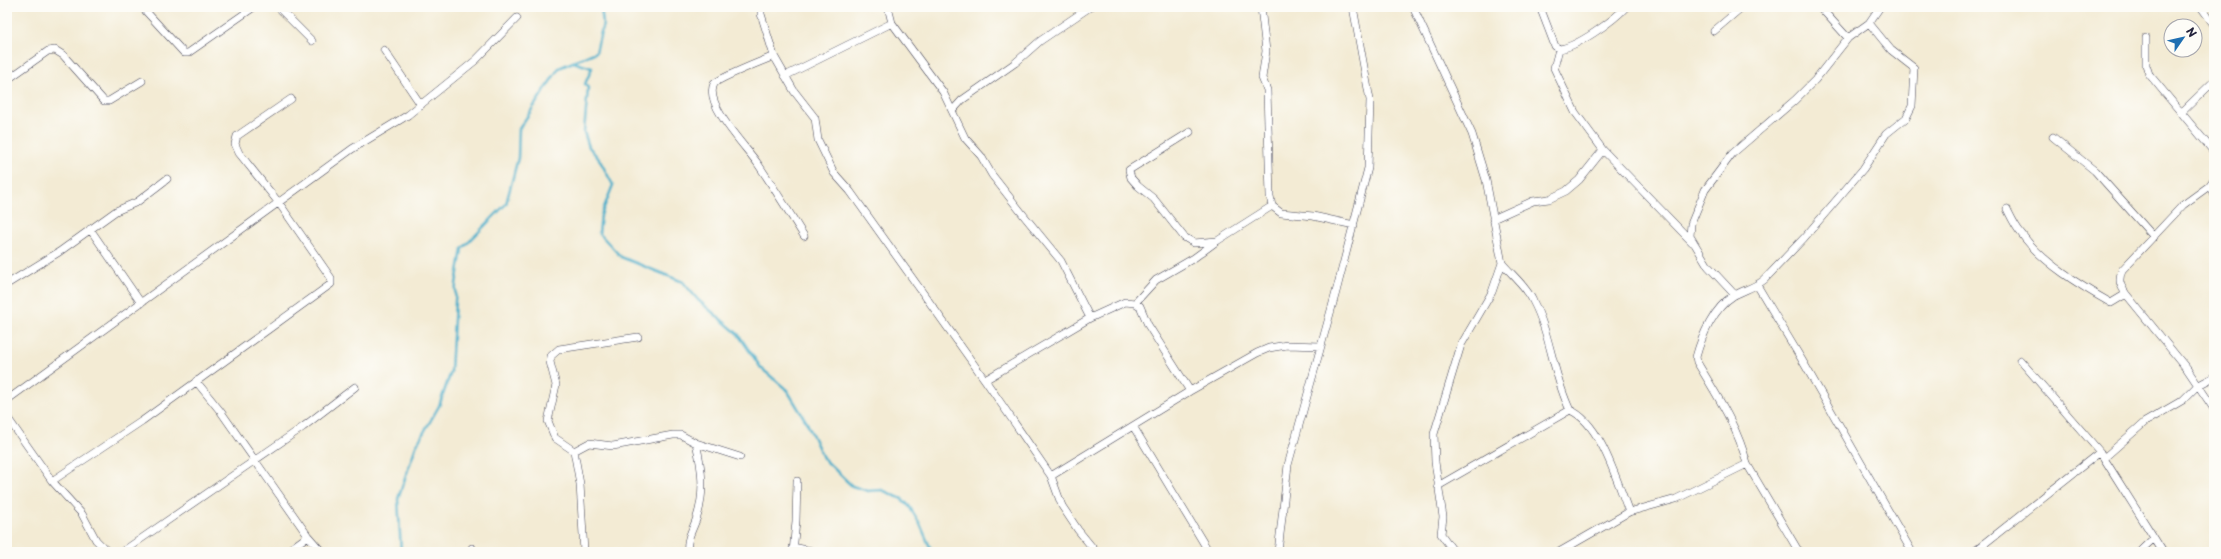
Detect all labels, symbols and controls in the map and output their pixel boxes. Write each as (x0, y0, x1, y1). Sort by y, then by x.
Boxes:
north arrow (2163, 18, 2203, 58)
text: N (2182, 24, 2201, 41)

